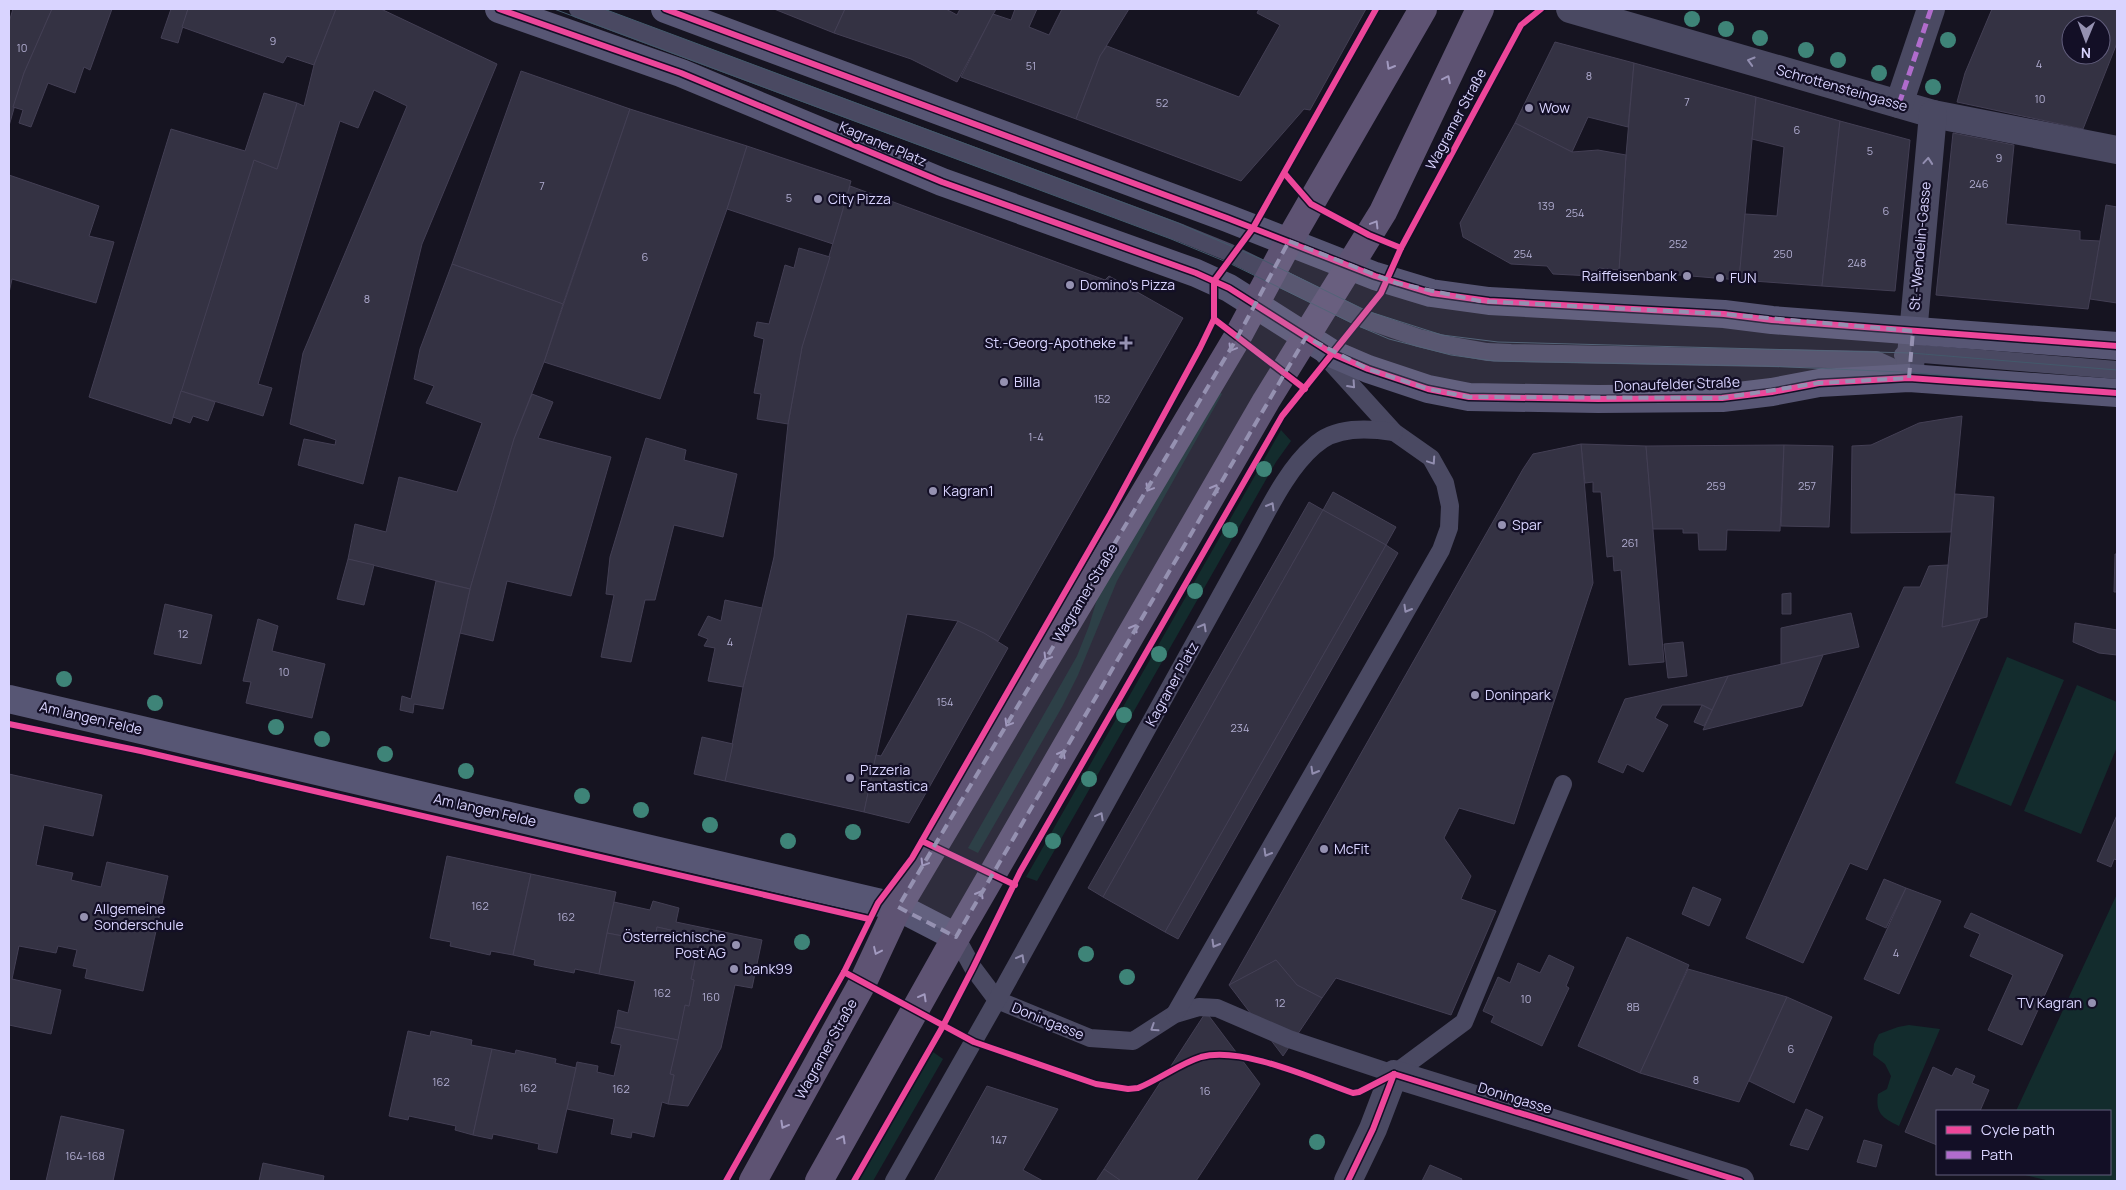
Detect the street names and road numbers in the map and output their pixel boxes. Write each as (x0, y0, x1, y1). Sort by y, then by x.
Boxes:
street label: Schrottensteingasse (1774, 60, 1910, 115)
street label: Wagramer Straße (1421, 65, 1490, 173)
street label: Kagraner Platz (836, 116, 930, 171)
street label: St.-Wendelin-Gasse (1904, 181, 1935, 311)
street label: Donaufelder Straße (1614, 372, 1740, 395)
street label: Wagramer Straße (1048, 540, 1122, 646)
street label: Kagraner Platz (1141, 638, 1203, 729)
street label: Am langen Felde (38, 696, 144, 739)
street label: Am langen Felde (432, 788, 538, 831)
street label: Wagramer Straße (790, 995, 861, 1102)
street label: Doningasse (1009, 997, 1087, 1044)
street label: Doningasse (1476, 1077, 1555, 1118)

